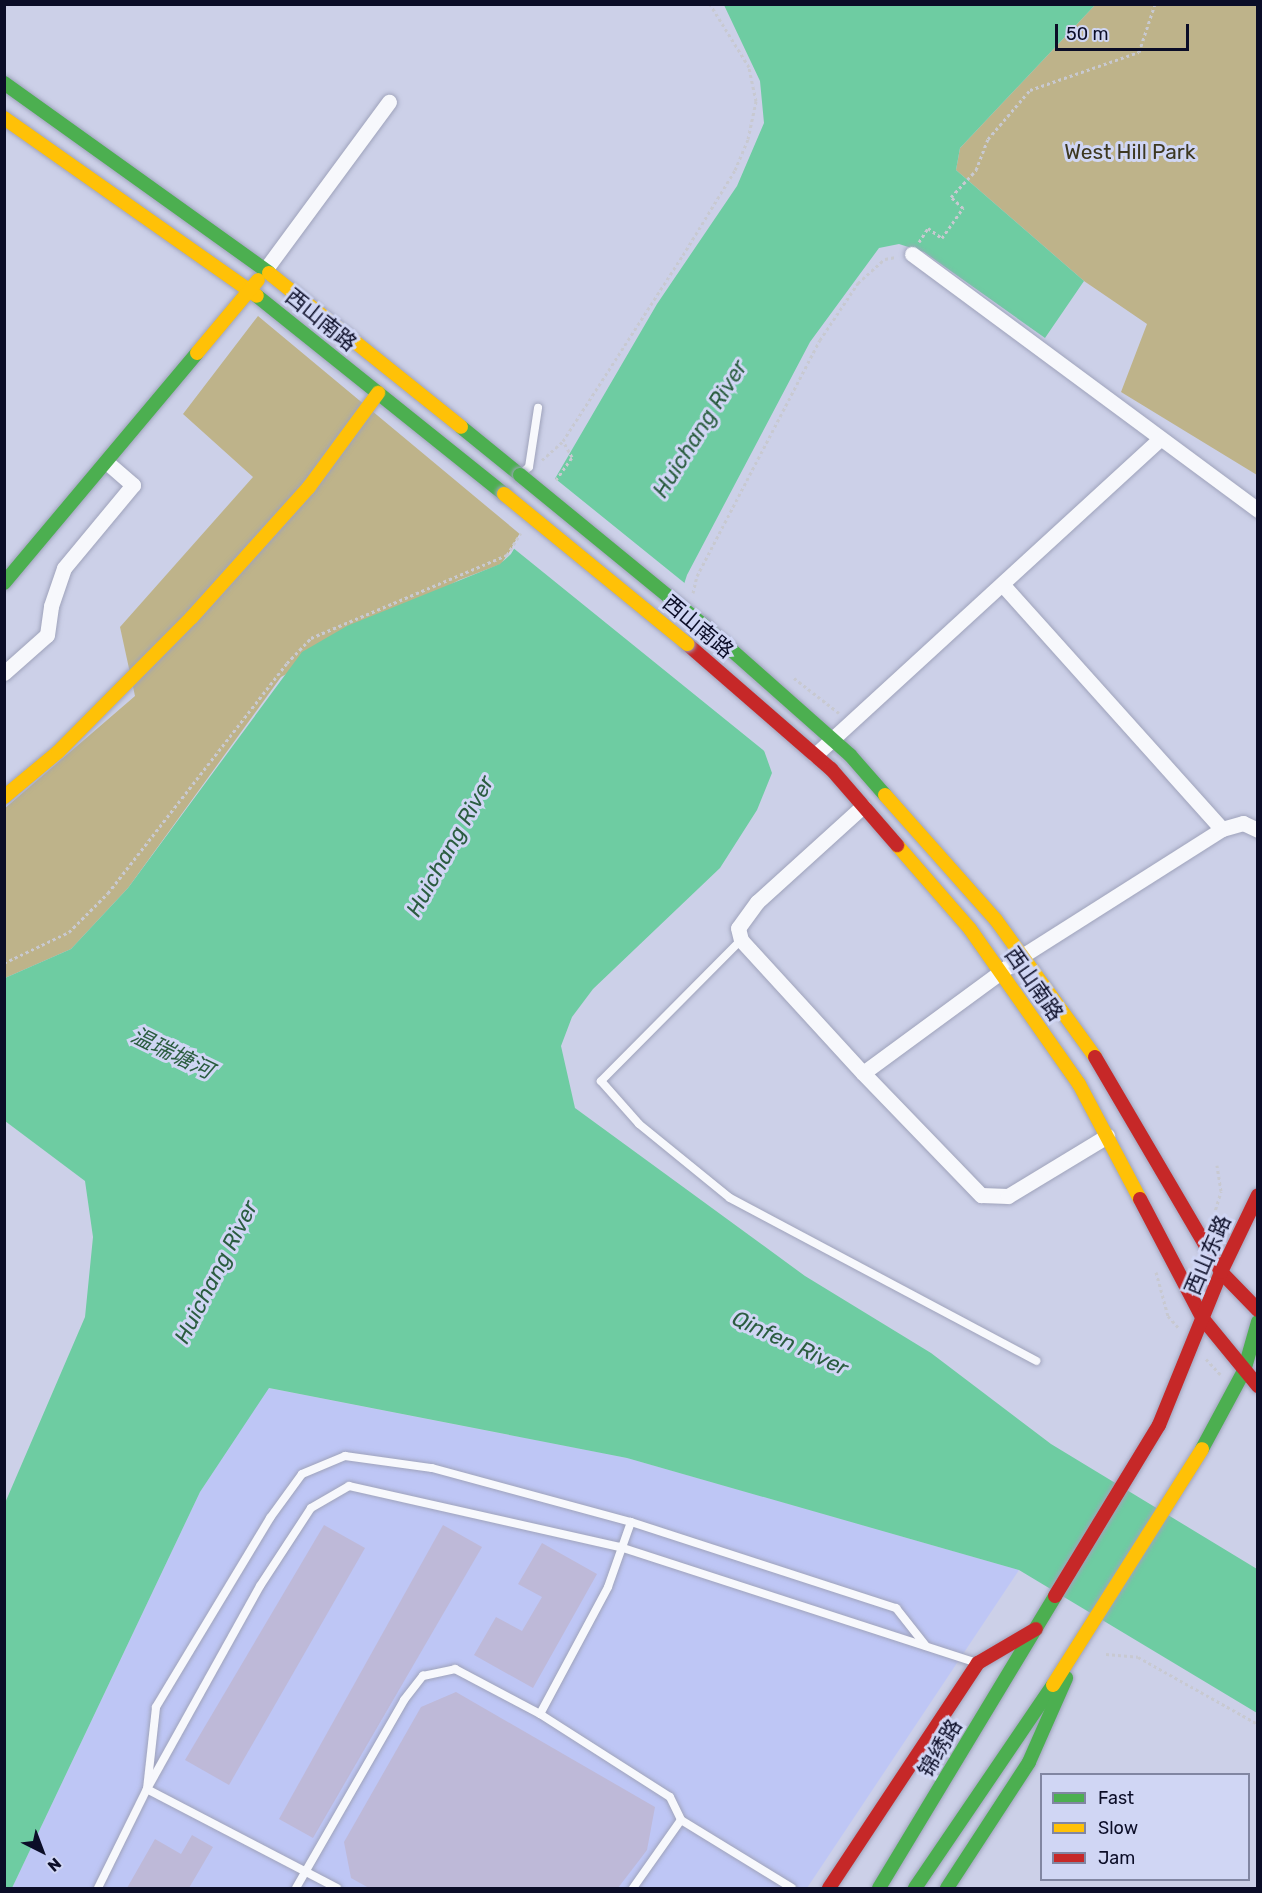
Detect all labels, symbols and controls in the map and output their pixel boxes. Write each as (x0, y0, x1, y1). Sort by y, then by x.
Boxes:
scale bar (1058, 12, 1192, 50)
text: 50 m (1066, 23, 1109, 45)
park label: West Hill Park (1064, 139, 1196, 165)
street label: 西山南路 (280, 284, 362, 356)
water label: Huichang River (647, 356, 753, 502)
street label: 西山南路 (658, 590, 738, 664)
water label: Huichang River (400, 771, 500, 921)
street label: 西山南路 (1000, 942, 1068, 1026)
water label: 温瑞塘河 (127, 1022, 217, 1084)
water label: Huichang River (169, 1196, 263, 1348)
street label: 西山东路 (1180, 1211, 1236, 1299)
water label: Qinfen River (728, 1305, 852, 1381)
street label: 锦绣路 (913, 1715, 967, 1781)
legend (1040, 1773, 1250, 1881)
text: Fast (1098, 1787, 1134, 1809)
text: Slow (1098, 1817, 1138, 1839)
north arrow (12, 1821, 72, 1881)
text: Jam (1098, 1847, 1135, 1869)
text: N (44, 1854, 65, 1876)

